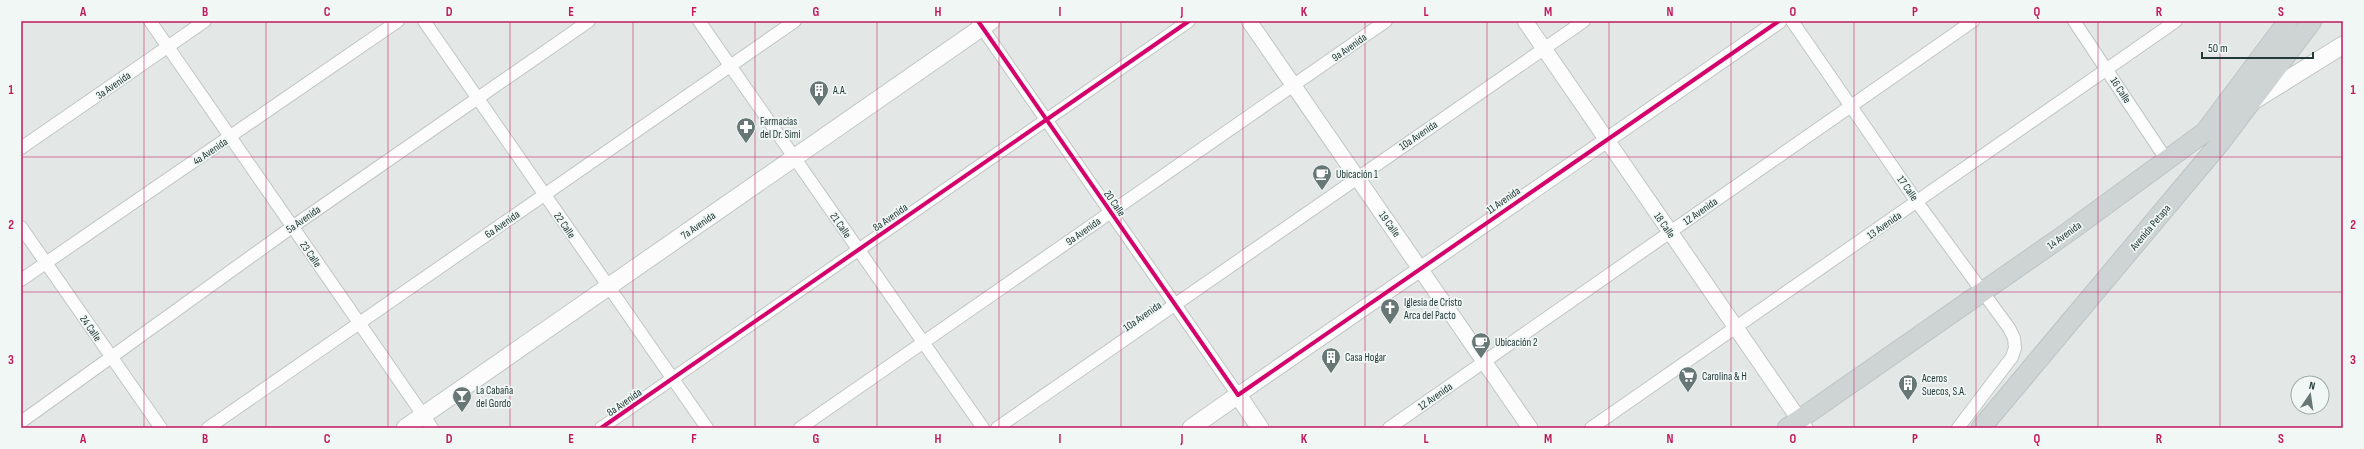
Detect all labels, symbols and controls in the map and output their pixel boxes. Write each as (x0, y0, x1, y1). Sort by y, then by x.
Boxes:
text: A (79, 4, 87, 20)
text: B (202, 4, 208, 20)
text: C (324, 4, 331, 20)
text: D (446, 4, 453, 20)
text: E (568, 4, 574, 20)
text: F (691, 4, 697, 20)
text: G (813, 4, 820, 20)
text: H (935, 4, 942, 20)
text: I (1059, 4, 1062, 20)
text: J (1180, 4, 1184, 20)
text: K (1301, 4, 1308, 20)
text: L (1423, 4, 1429, 20)
text: M (1544, 4, 1552, 20)
text: N (1667, 4, 1674, 20)
text: O (1790, 4, 1797, 20)
text: P (1912, 4, 1918, 20)
text: Q (2034, 4, 2041, 20)
text: R (2156, 4, 2163, 20)
text: S (2278, 4, 2284, 20)
street label: 9a Avenida (1329, 31, 1369, 64)
scale bar (2202, 34, 2313, 60)
text: 50 m (2208, 41, 2228, 56)
street label: 3a Avenida (93, 69, 133, 102)
street label: 16 Calle (2107, 75, 2134, 106)
building icon: A.A. (808, 79, 830, 107)
text: 1 (8, 82, 14, 98)
text: 1 (2350, 82, 2356, 98)
place label: A.A. (832, 84, 847, 97)
place label: Farmacias del Dr. Simi (760, 115, 800, 141)
pharmacy icon: Farmacias del Dr. Simi (735, 116, 757, 144)
street label: 10a Avenida (1397, 118, 1440, 153)
street label: 4a Avenida (190, 135, 230, 168)
cafe icon: Ubicación 1 (1311, 163, 1333, 191)
place label: Ubicación 1 (1336, 168, 1378, 181)
street label: 17 Calle (1894, 173, 1921, 203)
street label: 11 Avenida (1484, 184, 1523, 217)
street label: 20 Calle (1101, 188, 1128, 219)
street label: 12 Avenida (1681, 195, 1720, 228)
street label: 8a Avenida (870, 201, 910, 234)
street label: Avenida Petapa (2127, 202, 2173, 254)
street label: 5a Avenida (284, 203, 323, 236)
street label: 6a Avenida (482, 208, 522, 241)
street label: 7a Avenida (679, 209, 718, 242)
street label: 19 Calle (1376, 209, 1403, 240)
street label: 13 Avenida (1865, 209, 1904, 242)
street label: 22 Calle (551, 210, 578, 241)
street label: 21 Calle (827, 210, 854, 241)
street label: 18 Calle (1651, 210, 1678, 241)
street label: 9a Avenida (1063, 215, 1103, 248)
text: 2 (8, 217, 14, 233)
text: 2 (2350, 217, 2356, 233)
street label: 14 Avenida (2045, 219, 2084, 252)
street label: 23 Calle (297, 239, 324, 270)
place label: Iglesia de Cristo Arca del Pacto (1403, 296, 1463, 322)
church icon: Iglesia de Cristo Arca del Pacto (1379, 297, 1401, 325)
street label: 10a Avenida (1121, 299, 1164, 334)
street label: 24 Calle (77, 313, 104, 344)
cafe icon: Ubicación 2 (1470, 331, 1492, 359)
place label: Ubicación 2 (1495, 336, 1538, 349)
building icon: Casa Hogar (1320, 346, 1342, 374)
place label: Casa Hogar (1345, 351, 1386, 364)
text: 3 (8, 352, 14, 368)
text: 3 (2350, 352, 2356, 368)
supermarket icon: Carolina & H (1677, 365, 1699, 393)
place label: Carolina & H (1702, 370, 1747, 383)
place label: Aceros Suecos, S.A. (1921, 372, 1966, 398)
building icon: Aceros Suecos, S.A. (1897, 373, 1919, 401)
north arrow (2290, 375, 2330, 415)
text: N (2308, 379, 2317, 393)
street label: 12 Avenida (1416, 380, 1455, 413)
place label: La Cabaña del Gordo (476, 384, 513, 410)
bar icon: La Cabaña del Gordo (451, 385, 473, 413)
street label: 8a Avenida (604, 386, 644, 419)
text: A (79, 431, 87, 447)
text: B (202, 431, 208, 447)
text: C (324, 431, 331, 447)
text: D (446, 431, 453, 447)
text: E (568, 431, 574, 447)
text: F (691, 431, 697, 447)
text: G (813, 431, 820, 447)
text: H (935, 431, 942, 447)
text: I (1059, 431, 1062, 447)
text: J (1180, 431, 1184, 447)
text: K (1301, 431, 1308, 447)
text: L (1423, 431, 1429, 447)
text: M (1544, 431, 1552, 447)
text: N (1667, 431, 1674, 447)
text: O (1790, 431, 1797, 447)
text: P (1912, 431, 1918, 447)
text: Q (2034, 431, 2041, 447)
text: R (2156, 431, 2163, 447)
text: S (2278, 431, 2284, 447)

